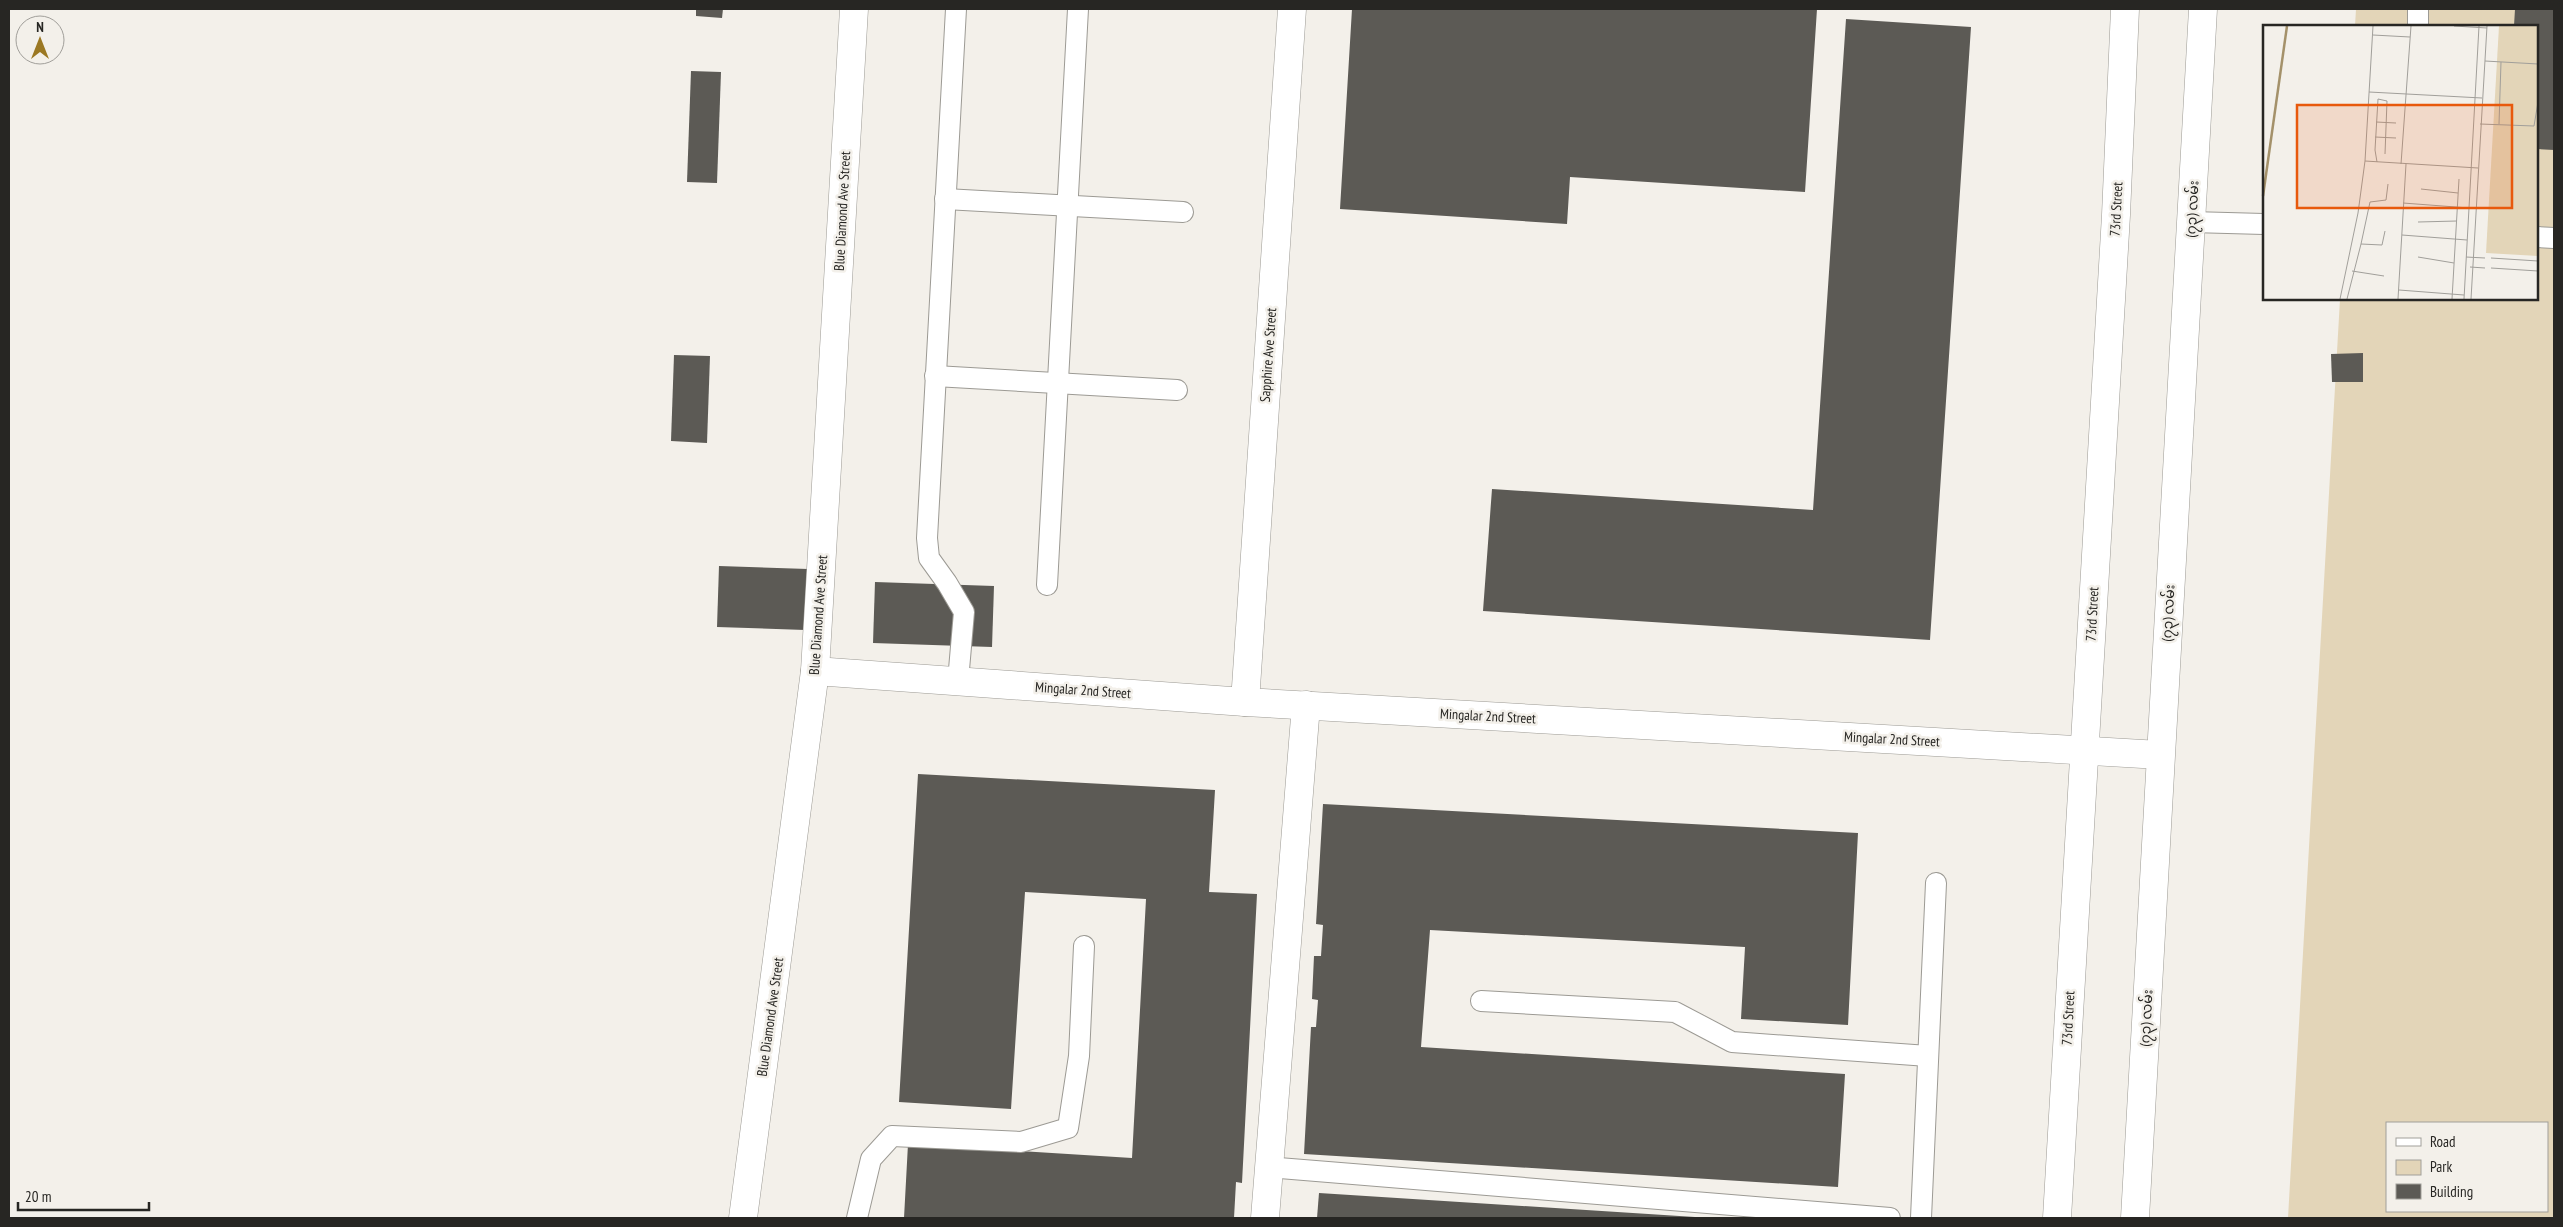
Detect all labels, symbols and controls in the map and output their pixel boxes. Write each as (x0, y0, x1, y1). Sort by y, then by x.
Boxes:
north arrow (15, 15, 65, 65)
text: N (36, 18, 44, 36)
inset map (2263, 25, 2538, 300)
street label: Blue Diamond Ave Street (830, 150, 854, 271)
street label: (၇၃) လမ်း (2181, 180, 2205, 238)
street label: 73rd Street (2106, 181, 2126, 237)
street label: Sapphire Ave Street (1256, 307, 1280, 403)
street label: Blue Diamond Ave Street (805, 554, 831, 675)
street label: (၇၃) လမ်း (2157, 584, 2181, 642)
street label: 73rd Street (2082, 586, 2102, 642)
street label: Mingalar 2nd Street (1035, 678, 1132, 702)
street label: Mingalar 2nd Street (1440, 705, 1536, 728)
street label: Mingalar 2nd Street (1844, 728, 1940, 751)
street label: Blue Diamond Ave Street (753, 956, 787, 1078)
street label: (၇၃) လမ်း (2135, 989, 2159, 1047)
street label: 73rd Street (2058, 990, 2078, 1046)
legend (2386, 1122, 2548, 1212)
text: Road (2430, 1132, 2456, 1151)
text: Park (2430, 1157, 2452, 1176)
scale bar (18, 1180, 149, 1212)
text: Building (2430, 1182, 2473, 1201)
text: 20 m (25, 1187, 51, 1206)

